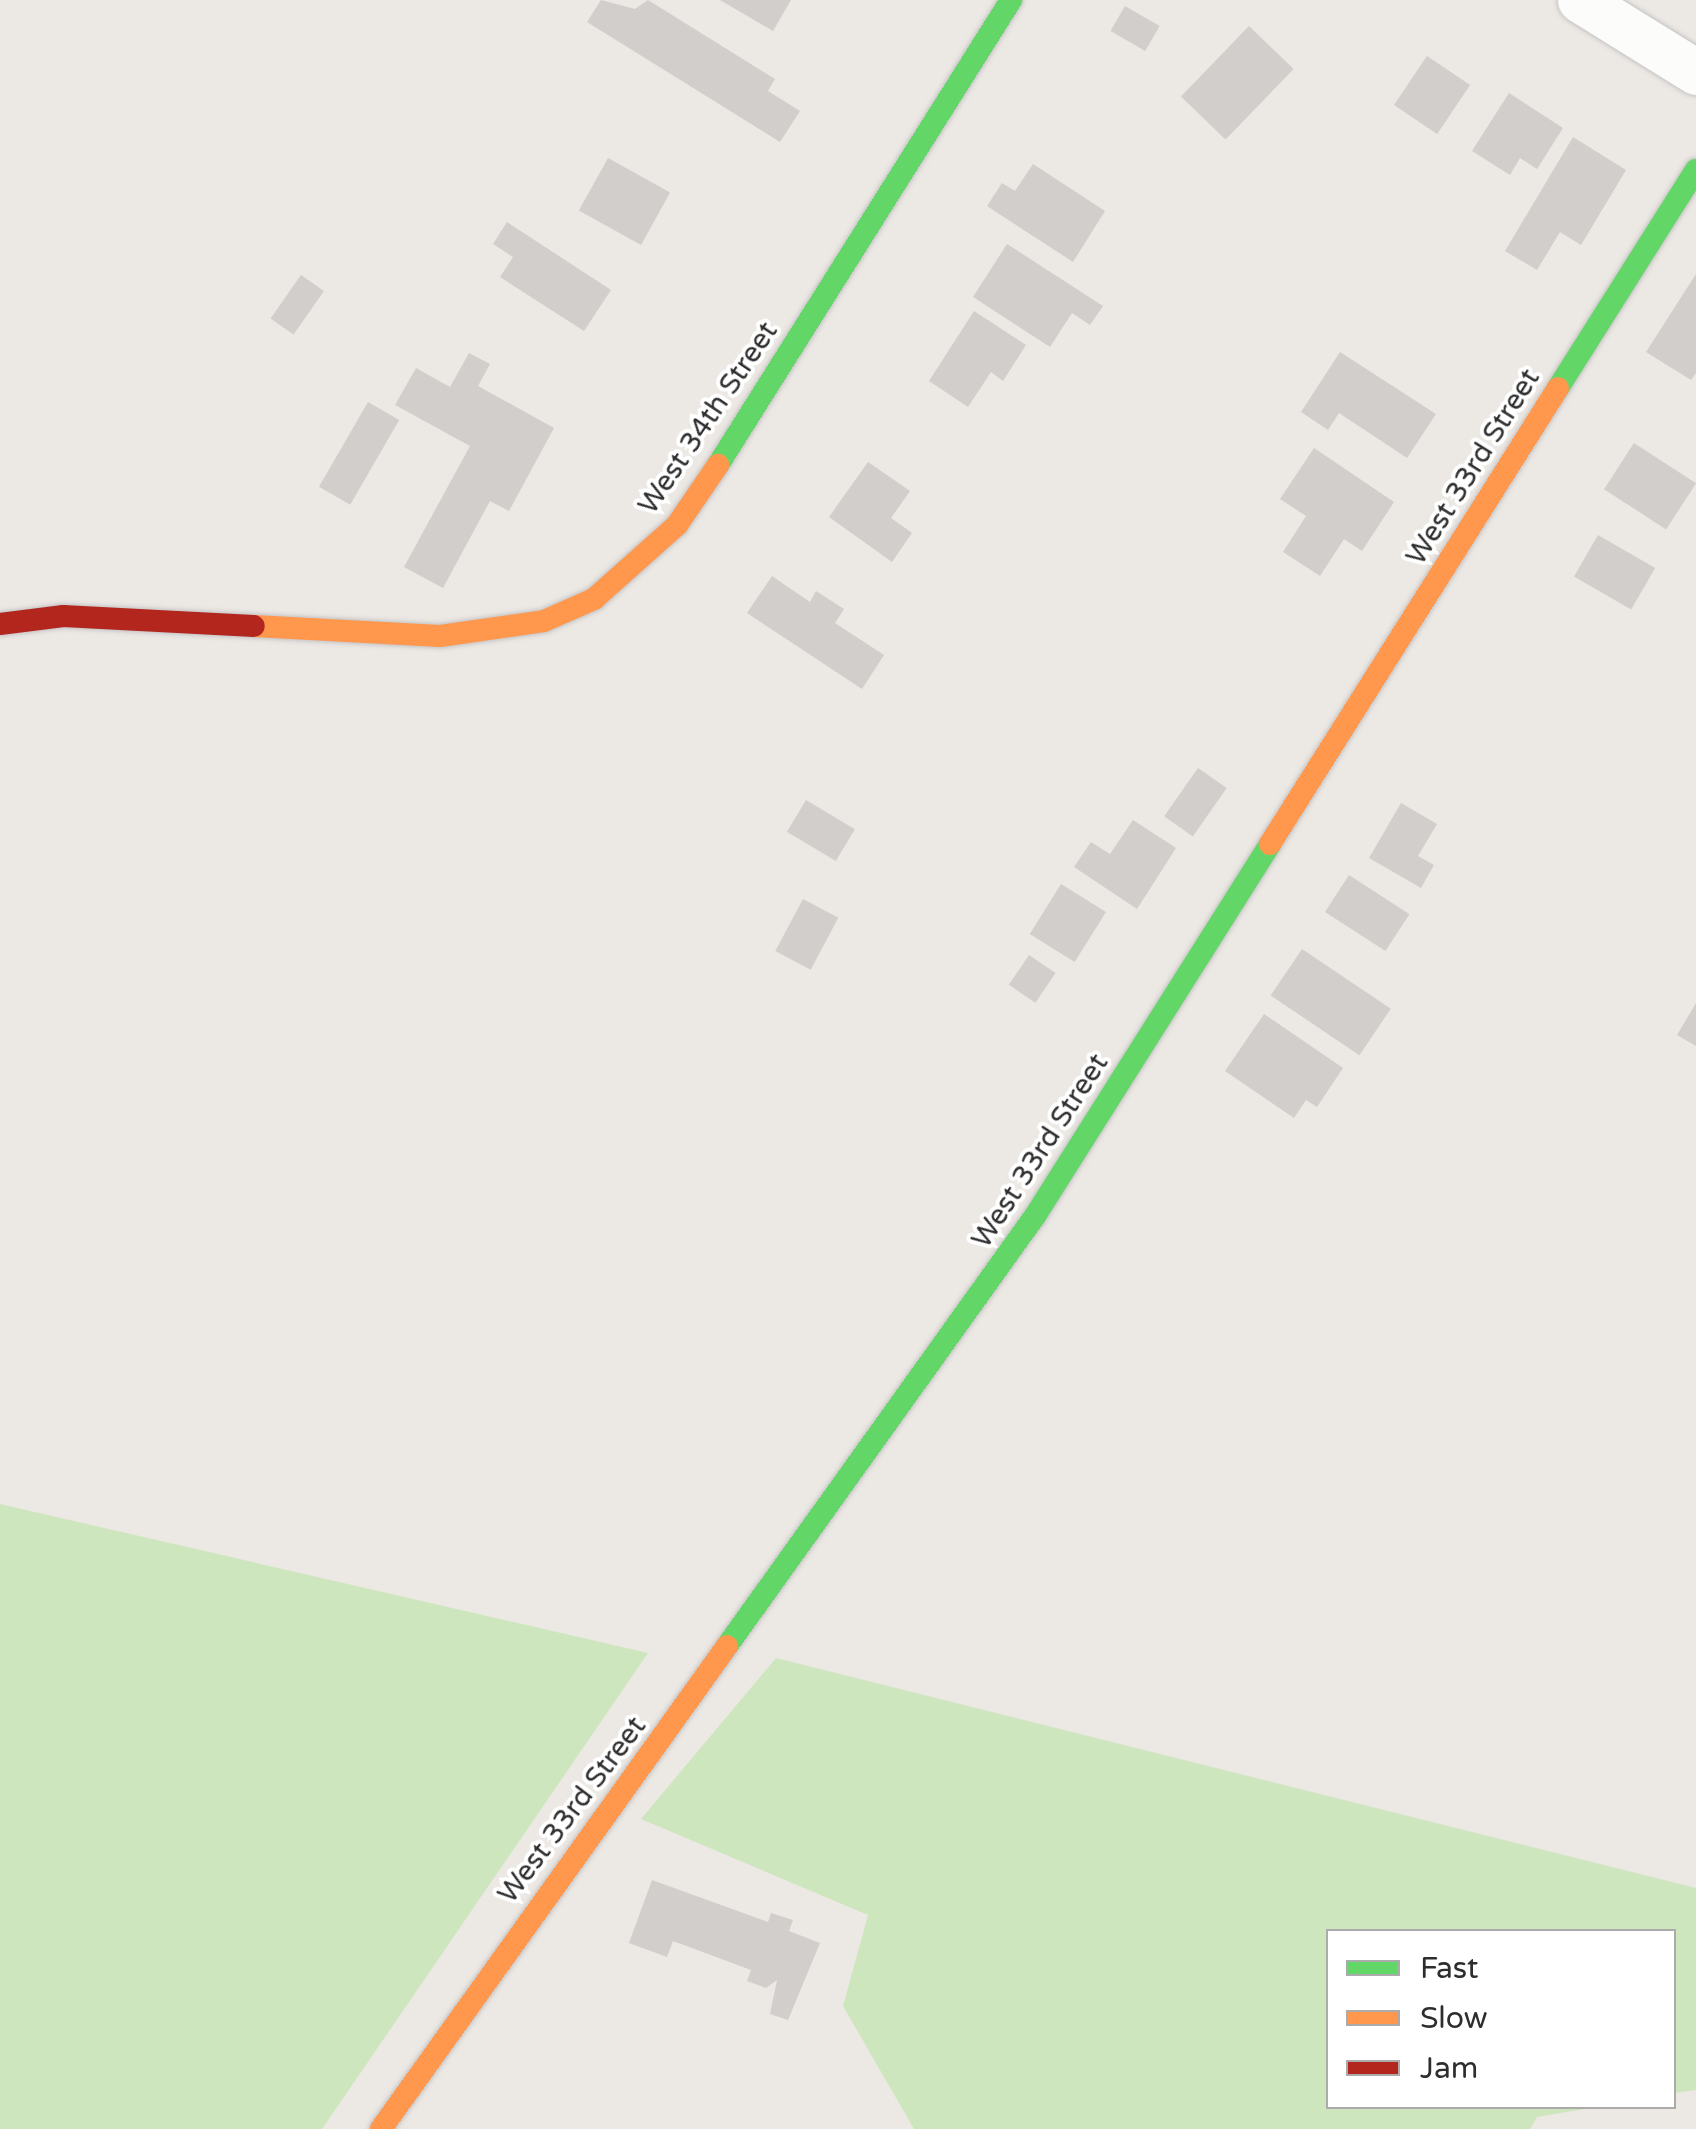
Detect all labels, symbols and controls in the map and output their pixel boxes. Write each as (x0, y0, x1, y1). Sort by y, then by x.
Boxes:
street label: West 34th Street (631, 316, 785, 520)
street label: West 33rd Street (1399, 363, 1547, 571)
street label: West 33rd Street (965, 1048, 1115, 1254)
street label: West 33rd Street (491, 1710, 653, 1910)
legend (1326, 1929, 1676, 2109)
text: Fast (1420, 1950, 1479, 1987)
text: Slow (1420, 2000, 1488, 2037)
text: Jam (1420, 2050, 1478, 2087)

